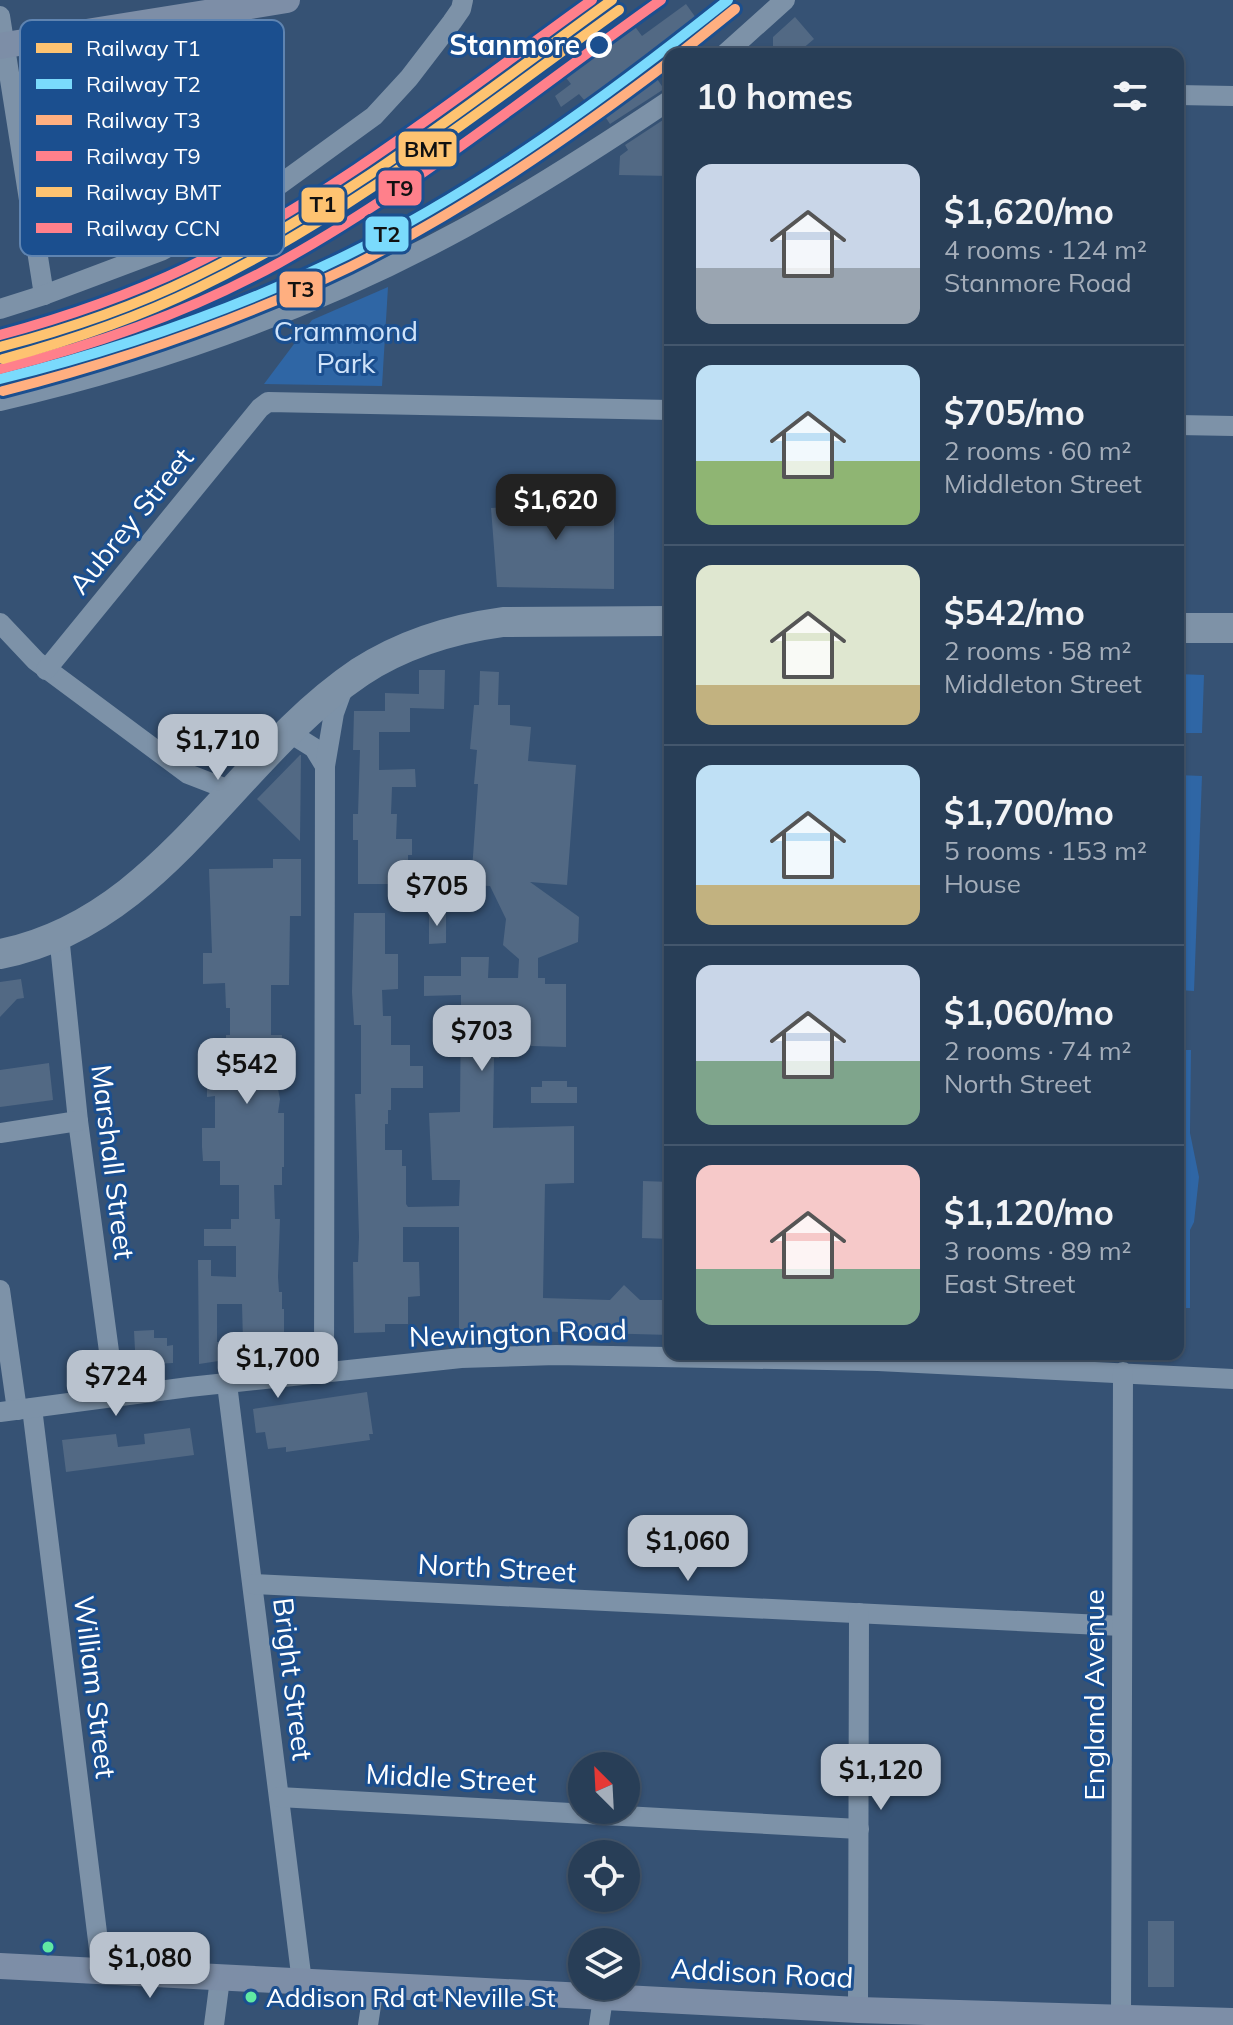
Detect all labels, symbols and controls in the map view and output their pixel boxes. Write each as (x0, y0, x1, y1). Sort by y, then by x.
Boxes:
legend (20, 20, 284, 256)
place label: Stanmore (449, 27, 580, 62)
marker: Stanmore (587, 33, 611, 57)
text: Railway T1 (86, 34, 201, 62)
text: Railway T2 (86, 70, 201, 98)
icon: filters (1108, 74, 1152, 118)
text: 10 homes (696, 75, 853, 118)
text: Railway T3 (86, 106, 201, 134)
line badge: BMT (397, 130, 458, 168)
text: BMT (404, 135, 452, 163)
text: Railway T9 (86, 142, 201, 170)
line badge: T9 (377, 169, 423, 207)
text: T9 (387, 174, 413, 202)
text: Railway BMT (86, 178, 221, 206)
line badge: T1 (300, 186, 346, 224)
text: T1 (310, 190, 336, 218)
text: $1,620/mo (944, 190, 1114, 233)
icon: home (760, 196, 856, 292)
text: Railway CCN (86, 214, 220, 242)
line badge: T2 (364, 215, 410, 253)
text: T2 (374, 220, 400, 248)
text: 4 rooms · 124 m² (944, 233, 1147, 266)
text: Stanmore Road (944, 266, 1132, 299)
line badge: T3 (278, 270, 324, 309)
text: T3 (288, 275, 314, 303)
park label: Crammond Park (274, 313, 418, 380)
text: $705/mo (944, 391, 1085, 434)
icon: home (760, 397, 856, 493)
text: 2 rooms · 60 m² (944, 434, 1131, 467)
street label: Aubrey Street (61, 440, 200, 601)
text: Middleton Street (944, 467, 1142, 500)
pin: $1,620 (491, 474, 621, 542)
text: $1,620 (514, 483, 598, 516)
text: $542/mo (944, 591, 1085, 634)
icon: home (760, 597, 856, 693)
text: 2 rooms · 58 m² (944, 634, 1131, 667)
text: Middleton Street (944, 667, 1142, 700)
pin: $1,710 (153, 714, 283, 782)
text: $1,710 (176, 723, 260, 756)
text: $1,700/mo (944, 791, 1114, 834)
icon: home (760, 797, 856, 893)
text: 5 rooms · 153 m² (944, 834, 1147, 867)
pin: $705 (390, 860, 484, 928)
text: House (944, 867, 1021, 900)
text: $705 (406, 869, 468, 902)
text: $1,060/mo (944, 991, 1114, 1034)
icon: home (760, 997, 856, 1093)
pin: $703 (435, 1005, 529, 1073)
text: $703 (451, 1014, 513, 1047)
text: 2 rooms · 74 m² (944, 1034, 1131, 1067)
pin: $542 (200, 1038, 294, 1106)
text: $542 (216, 1047, 278, 1080)
street label: Marshall Street (84, 1063, 143, 1262)
text: North Street (944, 1067, 1091, 1100)
text: $1,120/mo (944, 1191, 1114, 1234)
icon: home (760, 1197, 856, 1293)
text: 3 rooms · 89 m² (944, 1234, 1131, 1267)
text: East Street (944, 1267, 1075, 1300)
street label: Newington Road (408, 1311, 628, 1354)
pin: $1,700 (213, 1332, 343, 1400)
text: $1,700 (236, 1341, 320, 1374)
pin: $724 (69, 1350, 163, 1418)
text: $724 (85, 1359, 147, 1392)
pin: $1,060 (623, 1515, 753, 1583)
text: $1,060 (646, 1524, 730, 1557)
street label: North Street (417, 1546, 577, 1589)
street label: England Avenue (1076, 1589, 1111, 1801)
street label: William Street (67, 1594, 124, 1781)
street label: Bright Street (266, 1596, 321, 1763)
pin: $1,120 (816, 1744, 946, 1812)
north arrow (568, 1752, 640, 1824)
map controls (568, 1752, 640, 2000)
text: $1,120 (839, 1753, 923, 1786)
street label: Middle Street (365, 1756, 537, 1799)
button: locate (568, 1840, 640, 1912)
button: layers (568, 1928, 640, 2000)
pin: $1,080 (85, 1932, 215, 2000)
unlabelled marker (40, 1939, 56, 1955)
text: $1,080 (108, 1941, 192, 1974)
street label: Addison Road (670, 1950, 854, 1995)
place label: Addison Rd at Neville St (266, 1981, 556, 2014)
marker: Addison Rd at Neville St (243, 1989, 259, 2005)

